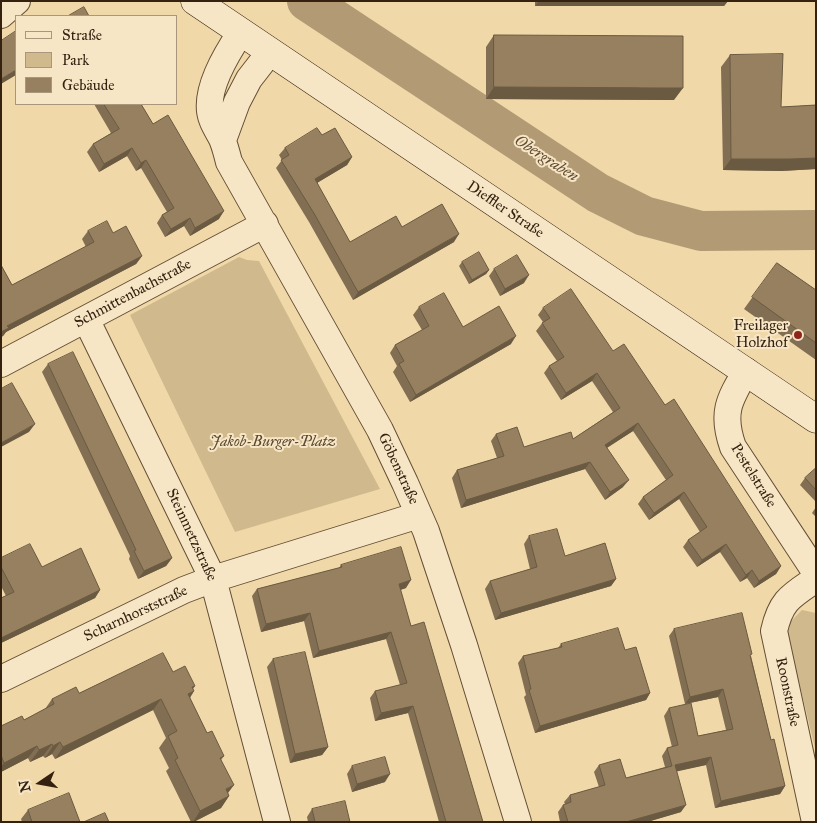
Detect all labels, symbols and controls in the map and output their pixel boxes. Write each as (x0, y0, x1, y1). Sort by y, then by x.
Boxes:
legend (15, 15, 178, 105)
text: Straße (62, 26, 102, 44)
text: Park (62, 51, 89, 69)
text: Gebäude (62, 76, 115, 94)
water label: Obergraben (511, 131, 581, 187)
street label: Dieffler Straße (463, 178, 547, 242)
street label: Schmittenbachstraße (71, 256, 195, 332)
place label: Freilager Holzhof (733, 317, 788, 352)
marker: Freilager Holzhof (792, 329, 804, 341)
street label: Göbenstraße (374, 430, 422, 508)
park label: Jakob-Burger-Platz (210, 433, 336, 451)
street label: Pestelstraße (726, 441, 780, 511)
street label: Steinmetzstraße (162, 486, 220, 584)
street label: Scharnhorststraße (81, 582, 191, 646)
street label: Roonstraße (771, 656, 803, 728)
north arrow (15, 758, 65, 808)
text: N (15, 779, 34, 794)

